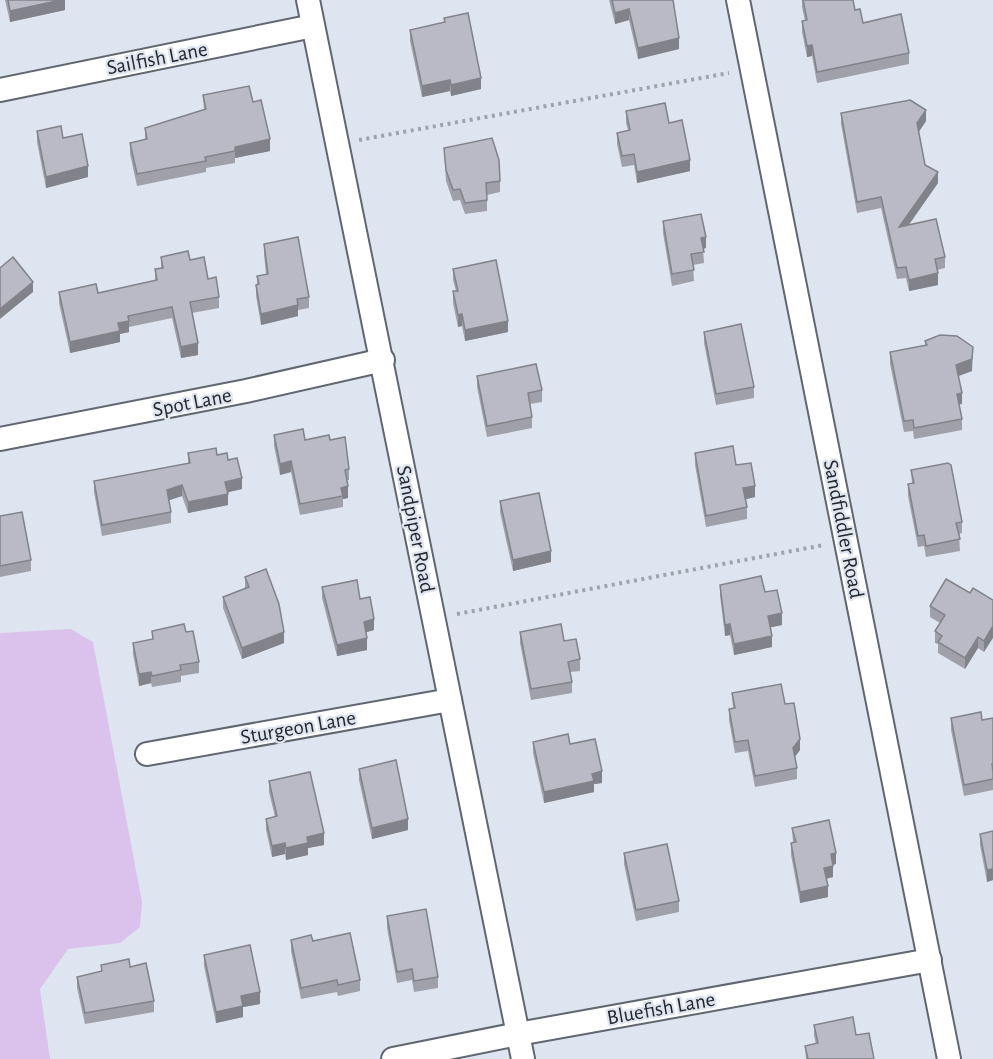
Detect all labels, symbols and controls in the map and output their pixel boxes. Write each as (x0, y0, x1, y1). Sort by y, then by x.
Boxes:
street label: Sailfish Lane (105, 38, 209, 79)
street label: Spot Lane (151, 385, 233, 420)
street label: Sandfiddler Road (820, 458, 867, 600)
street label: Sandpiper Road (393, 464, 438, 594)
street label: Sturgeon Lane (239, 707, 357, 748)
street label: Bluefish Lane (605, 989, 717, 1028)

